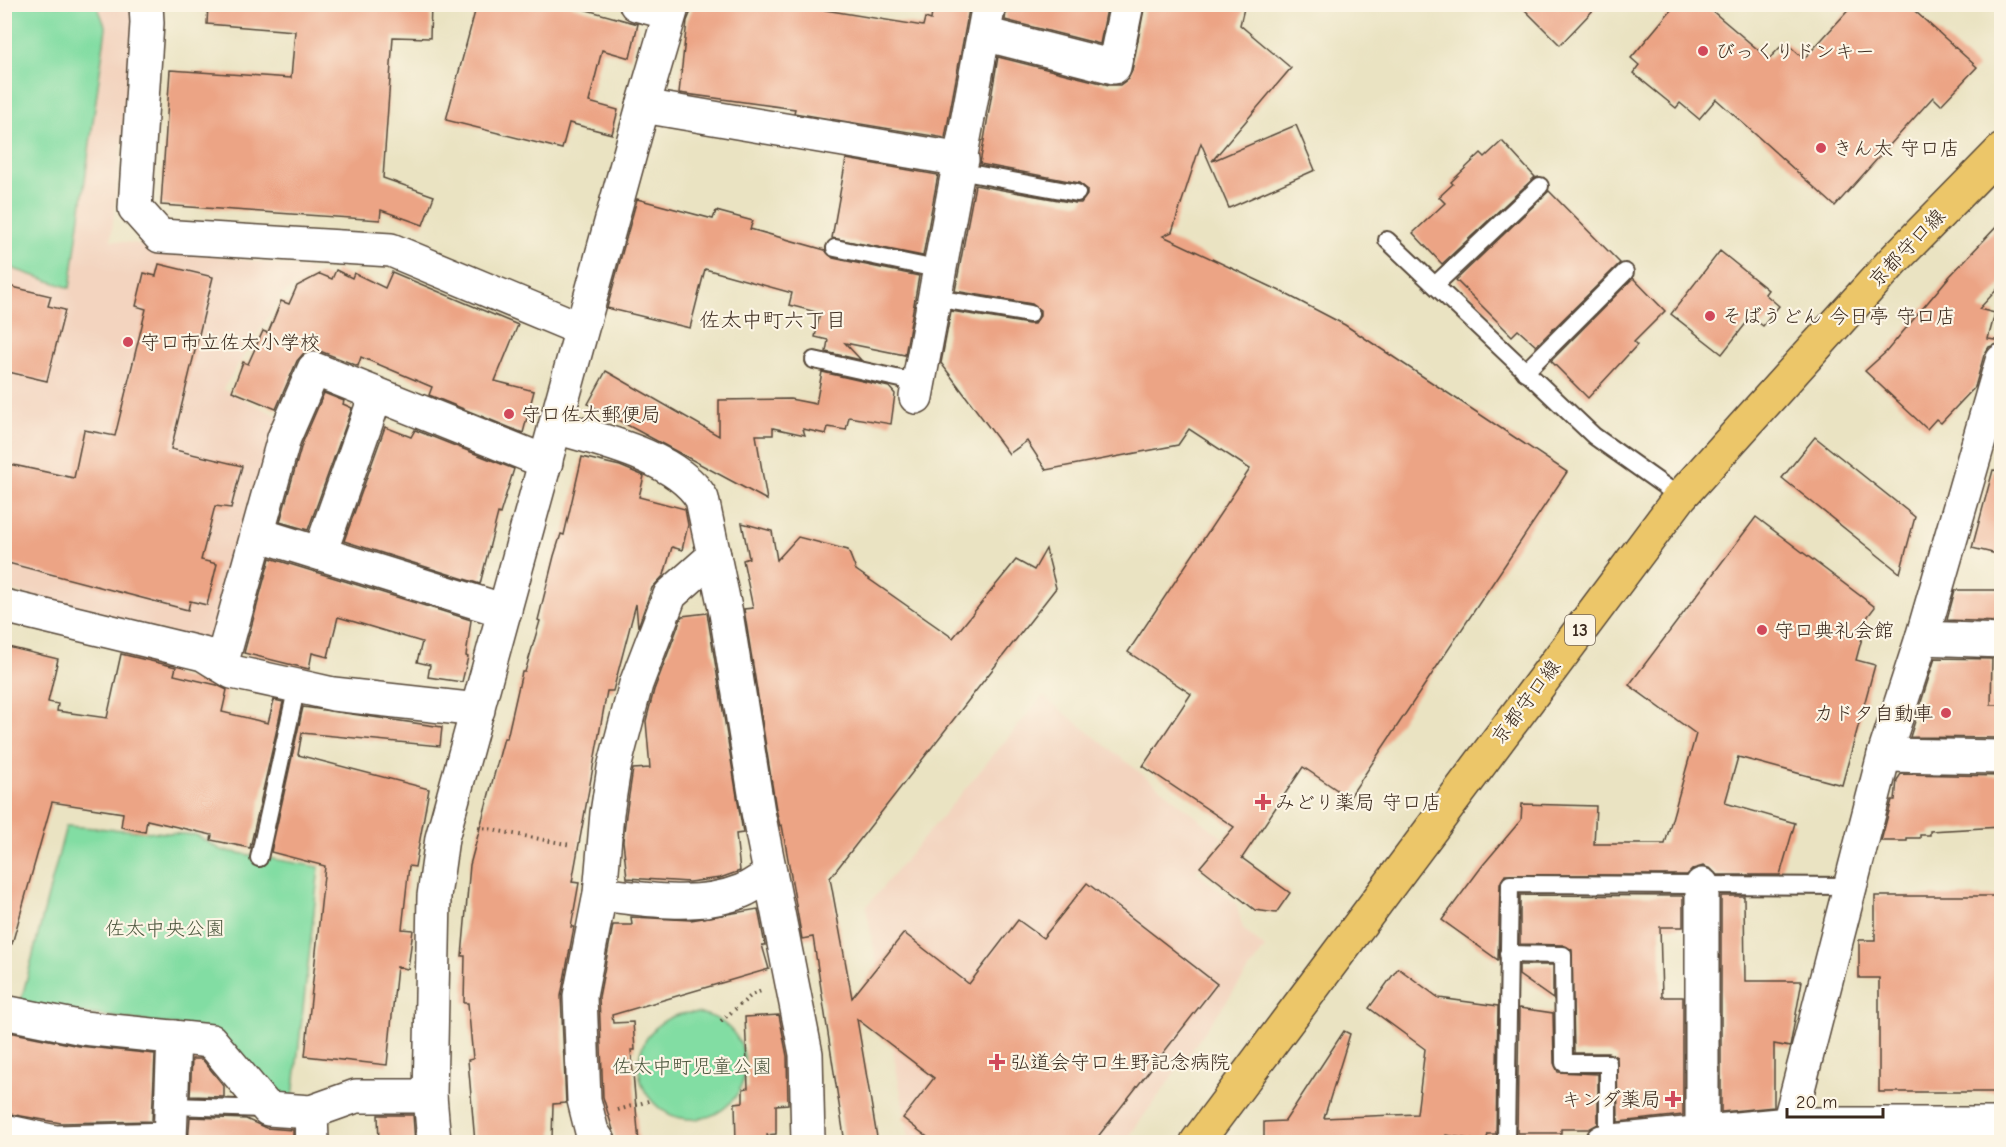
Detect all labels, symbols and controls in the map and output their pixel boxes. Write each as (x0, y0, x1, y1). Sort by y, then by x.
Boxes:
place label: びっくりドンキー (1715, 40, 1875, 63)
marker: びっくりドンキー (1696, 44, 1710, 58)
place label: きん太 守口店 (1833, 137, 1960, 160)
marker: きん太 守口店 (1814, 141, 1828, 155)
street label: 京都守口線 (1864, 204, 1950, 292)
place label: そばうどん 今日亭 守口店 (1722, 305, 1956, 328)
district label: 佐太中町六丁目 (700, 308, 847, 332)
marker: そばうどん 今日亭 守口店 (1703, 309, 1717, 323)
place label: 守口市立佐太小学校 (140, 331, 320, 354)
marker: 守口市立佐太小学校 (121, 335, 135, 349)
place label: 守口佐太郵便局 (521, 403, 661, 426)
marker: 守口佐太郵便局 (502, 407, 516, 421)
road number: 13 (1565, 615, 1595, 645)
place label: 守口典礼会館 (1774, 619, 1894, 642)
marker: 守口典礼会館 (1755, 623, 1769, 637)
street label: 京都守口線 (1487, 655, 1565, 749)
place label: カドタ自動車 (1814, 702, 1934, 725)
marker: カドタ自動車 (1939, 706, 1953, 720)
place label: みどり薬局 守口店 (1275, 791, 1442, 814)
marker: みどり薬局 守口店 (1256, 795, 1270, 809)
park label: 佐太中央公園 (105, 917, 225, 940)
place label: 弘道会守口生野記念病院 (1010, 1051, 1230, 1074)
marker: 弘道会守口生野記念病院 (988, 1053, 1006, 1071)
park label: 佐太中町児童公園 (612, 1055, 772, 1078)
scale bar (1787, 1081, 1883, 1119)
place label: キンダ薬局 (1562, 1088, 1661, 1111)
marker: キンダ薬局 (1666, 1092, 1680, 1106)
text: 20 m (1796, 1092, 1837, 1113)

